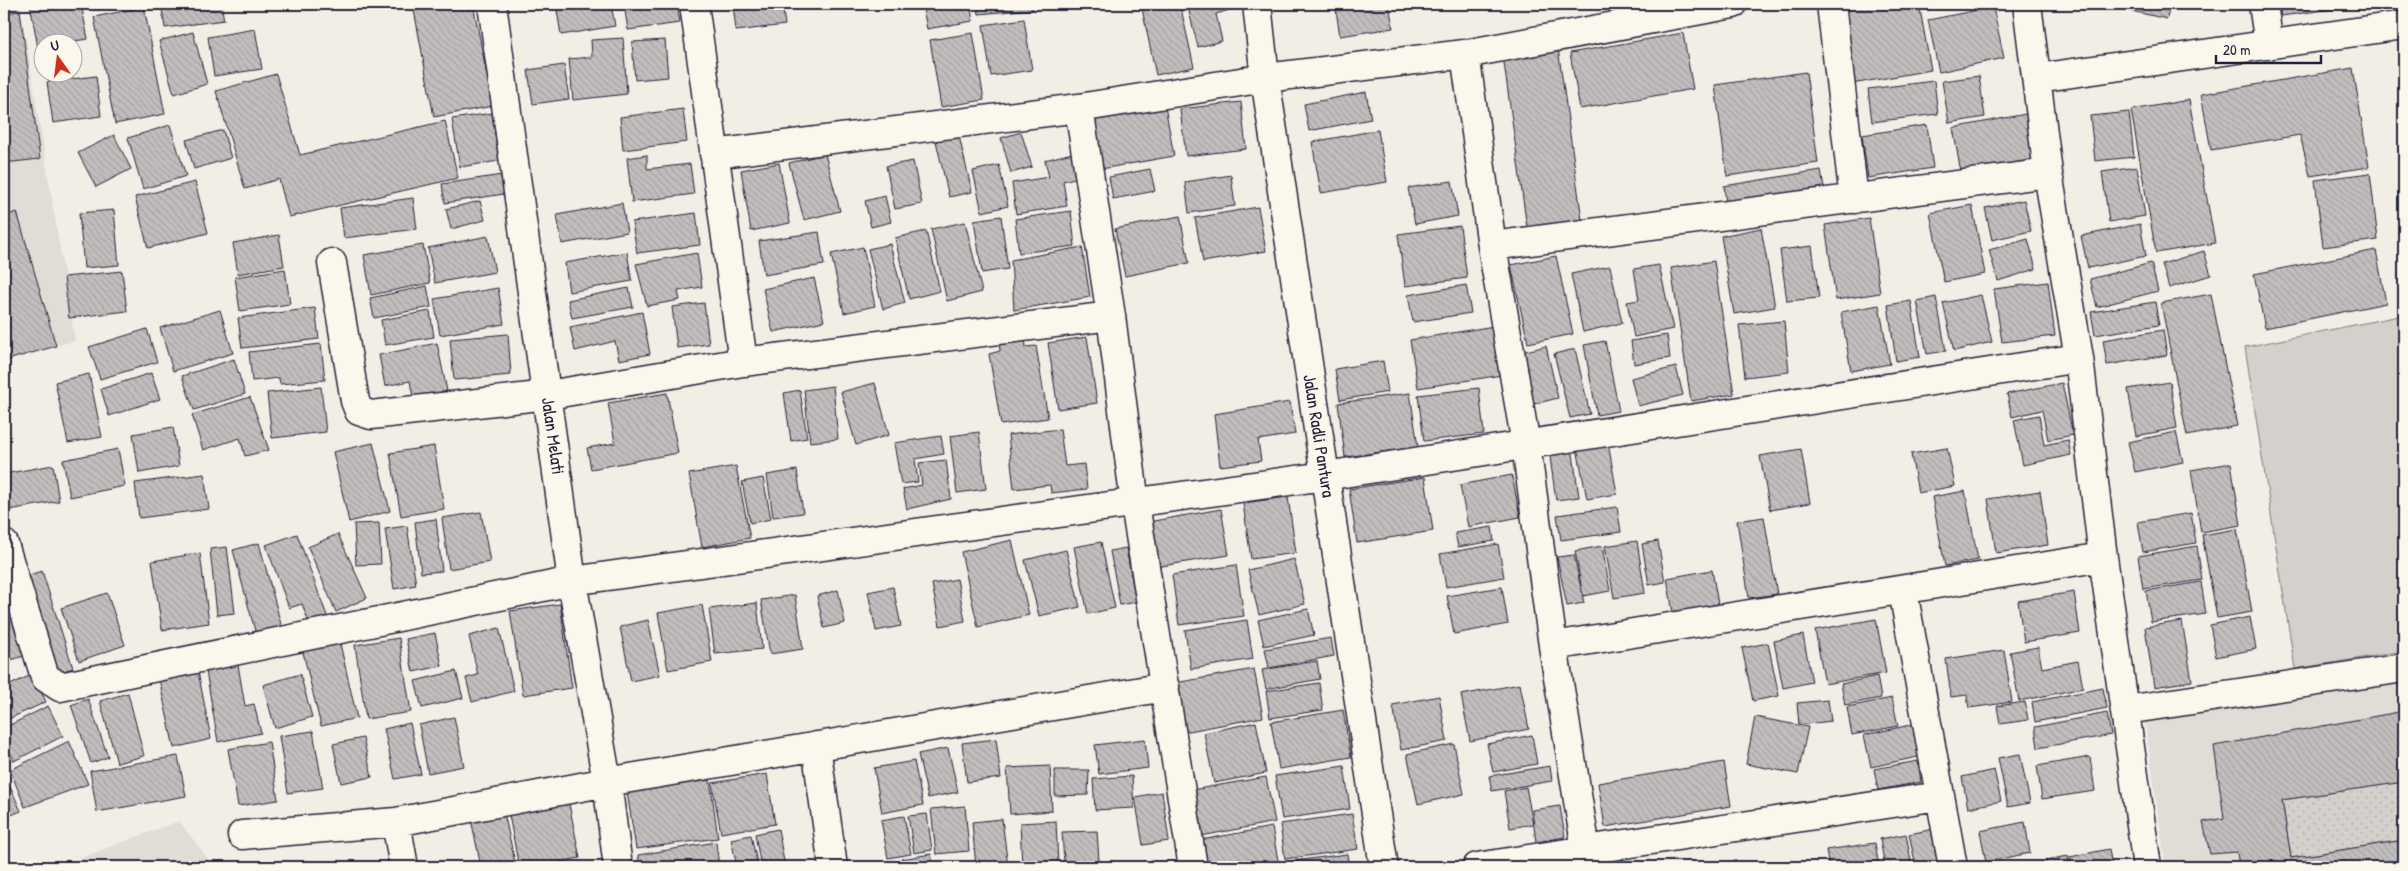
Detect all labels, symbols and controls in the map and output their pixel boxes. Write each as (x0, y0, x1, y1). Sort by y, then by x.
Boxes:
north arrow (32, 32, 82, 82)
scale bar (2216, 32, 2320, 64)
text: U (49, 35, 61, 55)
text: 20 m (2223, 39, 2250, 60)
street label: Jalan Radli Pantura (1297, 373, 1342, 499)
street label: Jalan Melati (536, 396, 571, 476)

